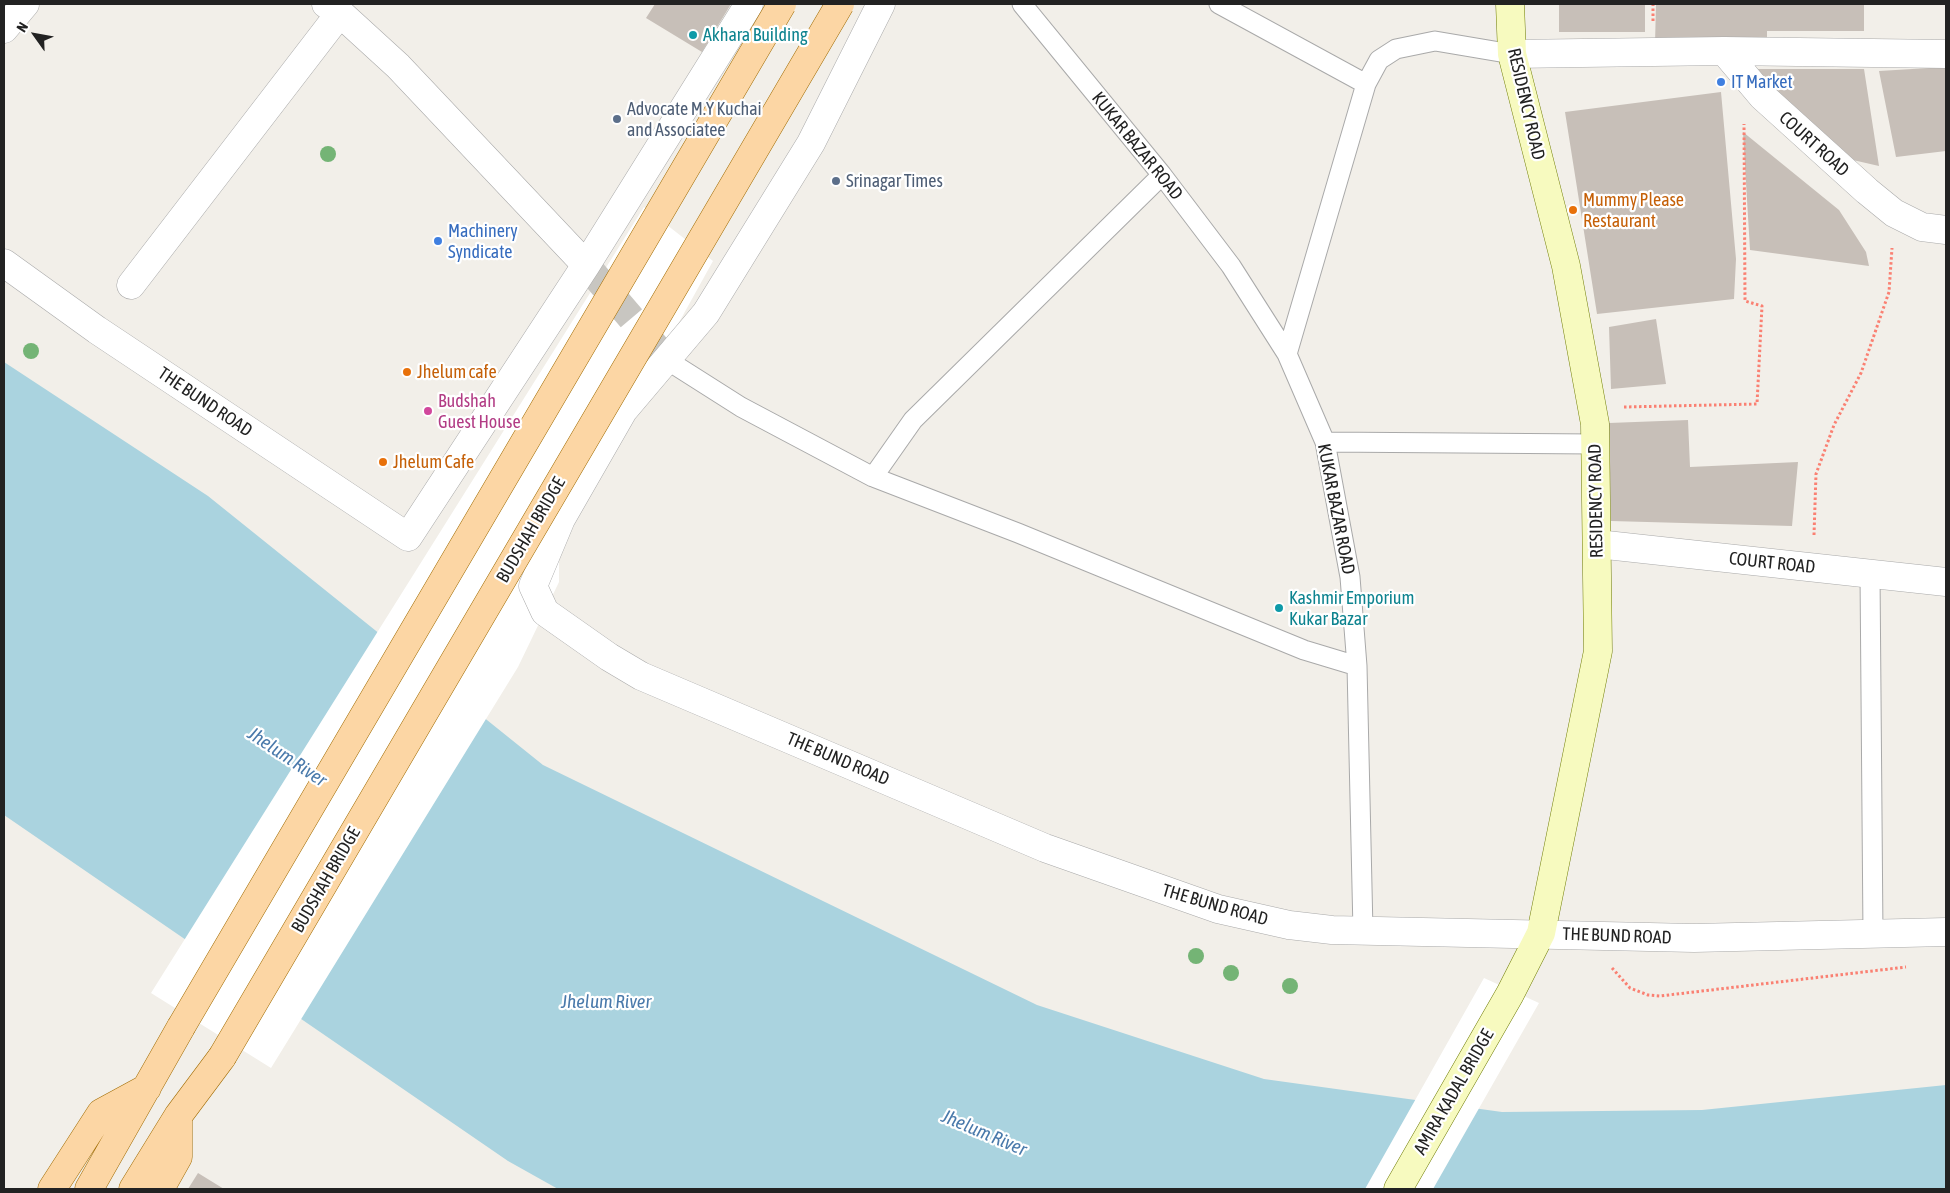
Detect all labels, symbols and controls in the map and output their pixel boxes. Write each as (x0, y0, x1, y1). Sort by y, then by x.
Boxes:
north arrow (10, 10, 60, 60)
text: N (13, 19, 31, 35)
place label: Akhara Building (703, 24, 808, 46)
marker: Akhara Building (687, 29, 699, 41)
street label: RESIDENCY ROAD (1503, 46, 1549, 162)
place label: IT Market (1731, 71, 1793, 93)
marker: IT Market (1715, 76, 1727, 88)
street label: KUKAR BAZAR ROAD (1087, 88, 1187, 204)
place label: Advocate M.Y Kuchai and Associatee (627, 98, 762, 140)
street label: COURT ROAD (1775, 107, 1853, 181)
marker: Advocate M.Y Kuchai and Associatee (611, 113, 623, 125)
place label: Srinagar Times (846, 170, 943, 192)
marker: Srinagar Times (830, 175, 842, 187)
place label: Mummy Please Restaurant (1583, 189, 1684, 232)
marker: Mummy Please Restaurant (1567, 204, 1579, 216)
place label: Machinery Syndicate (448, 220, 518, 262)
marker: Machinery Syndicate (432, 235, 444, 247)
place label: Jhelum cafe (417, 361, 497, 383)
street label: THE BUND ROAD (154, 363, 256, 441)
marker: Jhelum cafe (401, 366, 413, 378)
place label: Budshah Guest House (438, 390, 521, 432)
marker: Budshah Guest House (422, 405, 434, 417)
street label: KUKAR BAZAR ROAD (1313, 442, 1359, 576)
street label: RESIDENCY ROAD (1584, 444, 1608, 558)
place label: Jhelum Cafe (393, 451, 474, 473)
marker: Jhelum Cafe (377, 456, 389, 468)
street label: BUDSHAH BRIDGE (492, 473, 570, 587)
street label: COURT ROAD (1728, 548, 1816, 578)
place label: Kashmir Emporium Kukar Bazar (1289, 587, 1415, 630)
marker: Kashmir Emporium Kukar Bazar (1273, 602, 1285, 614)
water label: Jhelum River (243, 722, 331, 792)
street label: THE BUND ROAD (784, 728, 892, 790)
street label: BUDSHAH BRIDGE (287, 823, 365, 937)
street label: THE BUND ROAD (1160, 880, 1270, 930)
street label: THE BUND ROAD (1562, 923, 1672, 949)
water label: Jhelum River (561, 991, 651, 1013)
street label: AMIRA KADAL BRIDGE (1409, 1025, 1499, 1159)
water label: Jhelum River (938, 1105, 1030, 1161)

